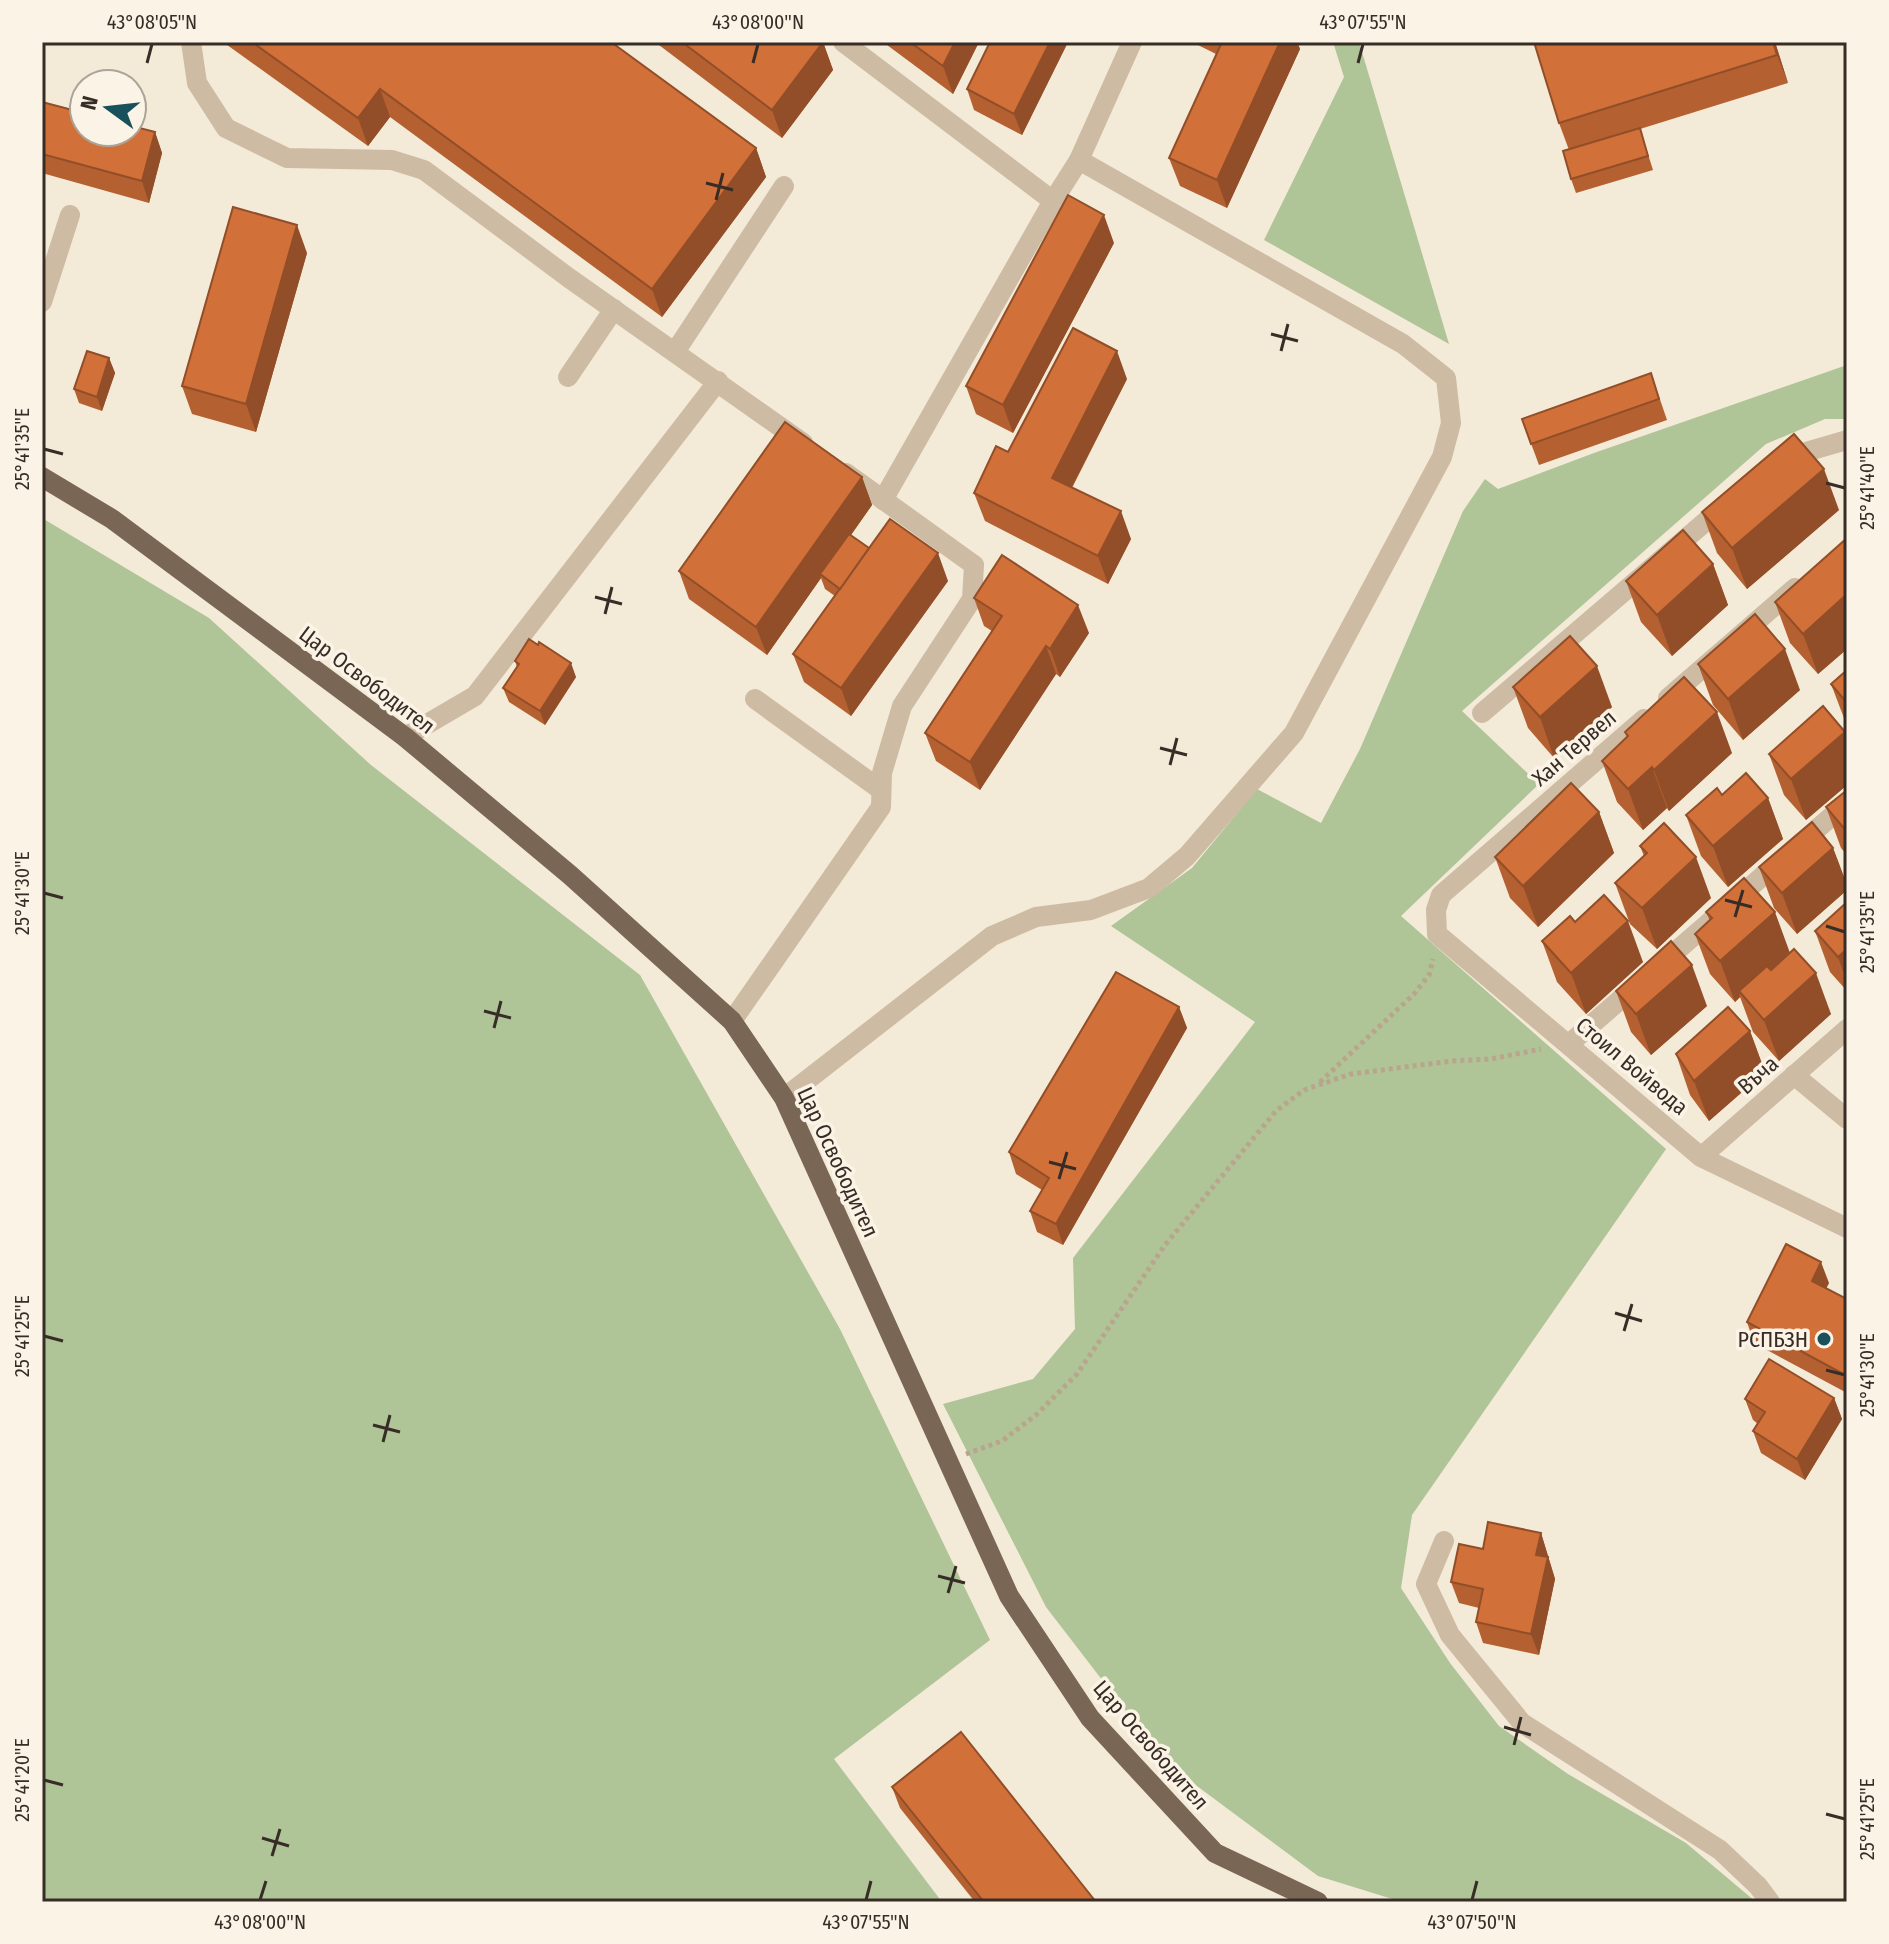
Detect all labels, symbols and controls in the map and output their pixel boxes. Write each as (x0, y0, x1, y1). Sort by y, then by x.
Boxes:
text: 43°08'05"N (107, 10, 197, 34)
text: 43°08'00"N (712, 10, 804, 34)
text: 43°07'55"N (1319, 10, 1407, 34)
north arrow (68, 68, 148, 148)
text: N (74, 93, 104, 113)
text: 25°41'35"E (10, 408, 34, 490)
text: 25°41'40"E (1855, 446, 1879, 530)
street label: Цар Освободител (294, 620, 440, 740)
street label: Хан Тервел (1526, 704, 1622, 792)
text: 25°41'30"E (10, 851, 34, 935)
text: 25°41'35"E (1855, 891, 1879, 973)
street label: Стоил Войвода (1570, 1011, 1694, 1121)
street label: Въча (1732, 1050, 1784, 1100)
street label: Цар Освободител (791, 1083, 885, 1241)
text: 25°41'25"E (10, 1295, 34, 1377)
place label: РСПБЗН (1737, 1326, 1808, 1353)
marker: РСПБЗН (1815, 1330, 1833, 1348)
text: 25°41'30"E (1855, 1333, 1879, 1417)
street label: Цар Освободител (1087, 1675, 1215, 1815)
text: 25°41'20"E (10, 1738, 34, 1822)
text: 25°41'25"E (1855, 1778, 1879, 1860)
text: 43°08'00"N (214, 1910, 306, 1934)
text: 43°07'55"N (822, 1910, 910, 1934)
text: 43°07'50"N (1427, 1910, 1517, 1934)

